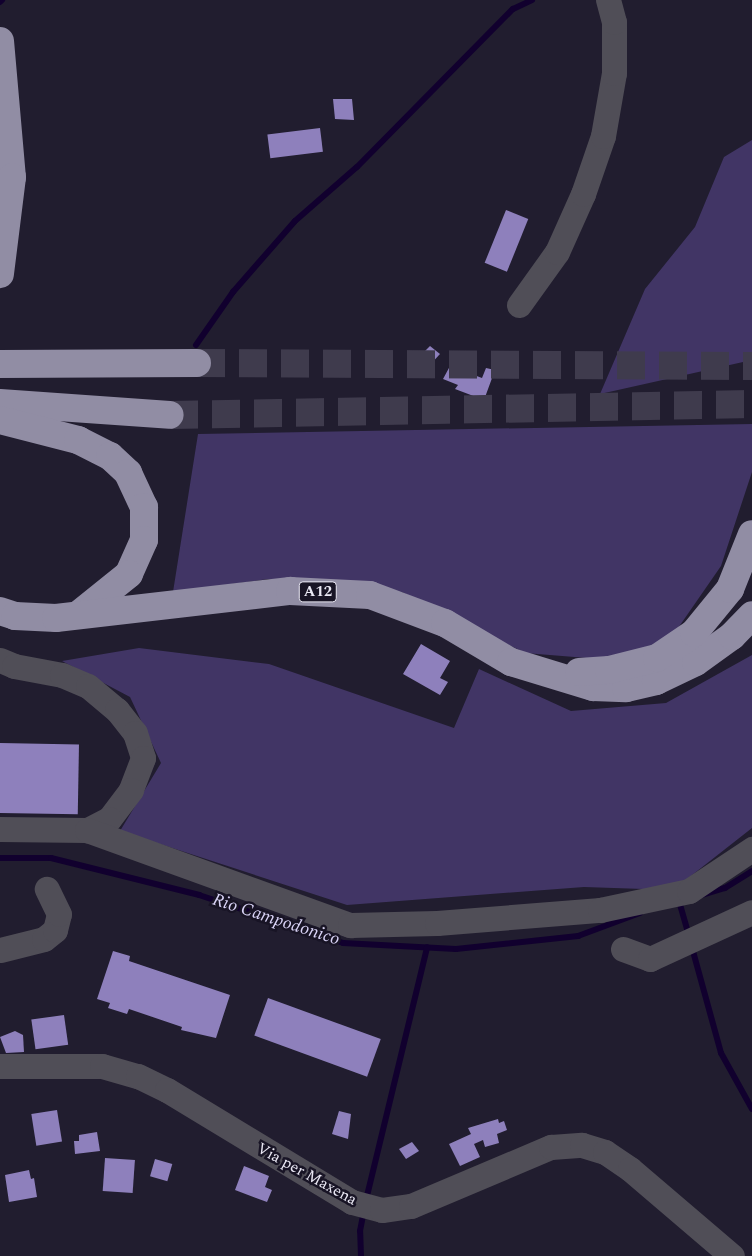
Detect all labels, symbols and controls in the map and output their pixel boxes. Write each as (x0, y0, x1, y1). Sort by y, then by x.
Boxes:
road number: A12 (298, 580, 338, 604)
water label: Rio Campodonico (210, 889, 342, 951)
street label: Via per Maxena (254, 1139, 360, 1209)

